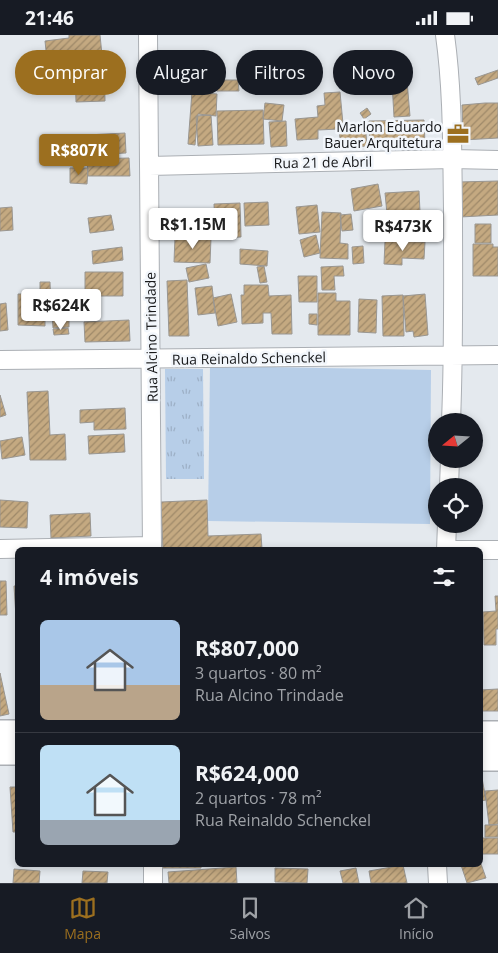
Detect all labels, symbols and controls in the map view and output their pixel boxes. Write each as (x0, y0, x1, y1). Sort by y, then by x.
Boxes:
text: 21:46 (25, 5, 74, 31)
chip: Comprar (15, 50, 126, 95)
chip: Alugar (136, 50, 226, 95)
chip: Filtros (236, 50, 323, 95)
chip: Novo (333, 50, 413, 95)
place label: Marlon Eduardo Bauer Arquitetura (324, 117, 442, 152)
office icon: Marlon Eduardo Bauer Arquitetura (445, 121, 471, 147)
pin: R$807K (38, 133, 120, 176)
text: R$807K (50, 139, 108, 161)
street label: Rua 21 de Abril (274, 152, 372, 172)
pin: R$1.15M (147, 207, 239, 250)
pin: R$473K (362, 209, 444, 252)
text: R$1.15M (160, 213, 226, 235)
text: R$473K (374, 215, 432, 237)
street label: Rua Alcino Trindade (140, 272, 162, 402)
pin: R$624K (20, 289, 102, 331)
text: R$624K (32, 294, 90, 316)
street label: Rua Reinaldo Schenckel (172, 347, 326, 369)
north arrow (428, 413, 482, 467)
map controls (428, 413, 483, 533)
button: locate (428, 478, 483, 533)
text: 4 imóveis (40, 563, 139, 591)
icon: filters (430, 563, 458, 591)
text: R$807,000 (195, 634, 299, 662)
icon: home (80, 640, 140, 700)
text: 3 quartos · 80 m² (195, 662, 322, 684)
text: Rua Alcino Trindade (195, 684, 344, 706)
text: R$624,000 (195, 759, 299, 787)
icon: home (80, 765, 140, 825)
text: 2 quartos · 78 m² (195, 787, 322, 809)
text: Rua Reinaldo Schenckel (195, 809, 371, 831)
tab: Mapa (64, 894, 101, 943)
tab: Salvos (229, 894, 271, 943)
tab: Início (399, 894, 434, 943)

